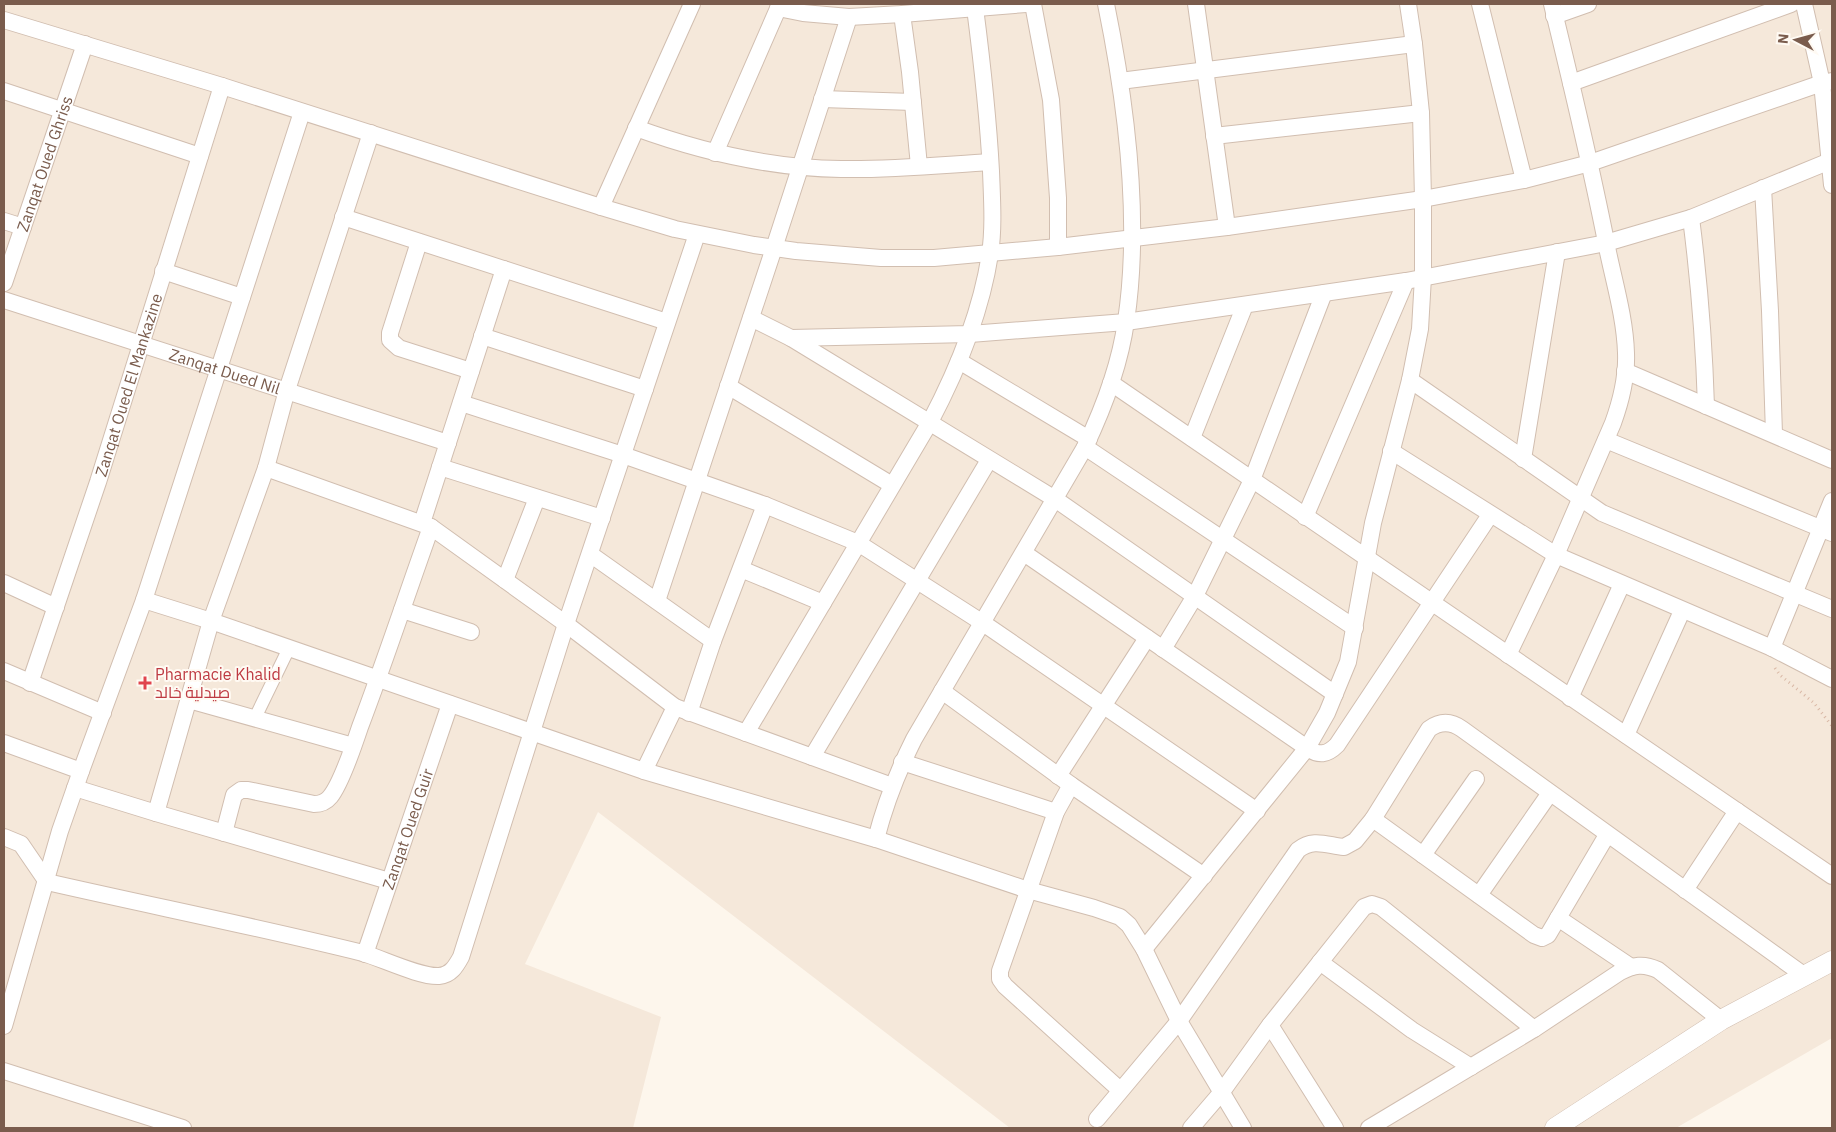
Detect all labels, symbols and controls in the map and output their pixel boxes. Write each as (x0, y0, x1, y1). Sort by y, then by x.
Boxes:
north arrow (1771, 15, 1821, 65)
text: N (1774, 33, 1793, 45)
street label: Zanqat Oued Ghriss (12, 93, 77, 234)
street label: Zanqat Oued El Mankazine (90, 291, 167, 479)
street label: Zanqat Dued Nil (167, 344, 283, 398)
place label: Pharmacie Khalid صيدلية خالد (155, 664, 281, 702)
marker: Pharmacie Khalid صيدلية خالد (139, 677, 151, 689)
street label: Zanqat Oued Guir (378, 766, 437, 892)

